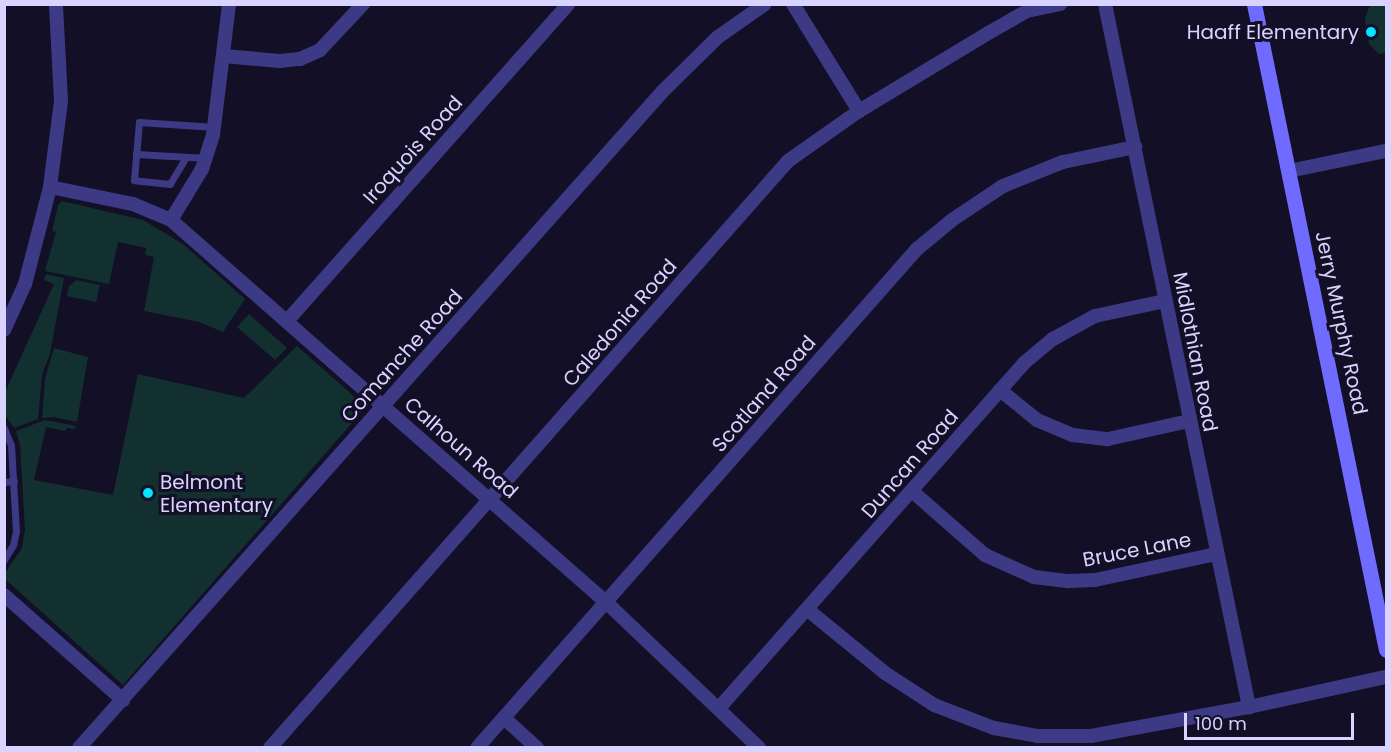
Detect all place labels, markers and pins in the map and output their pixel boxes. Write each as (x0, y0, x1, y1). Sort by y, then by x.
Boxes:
place label: Haaff Elementary (1187, 20, 1359, 44)
marker: Haaff Elementary (1364, 25, 1378, 39)
place label: Belmont Elementary (160, 470, 273, 517)
marker: Belmont Elementary (141, 486, 155, 500)

